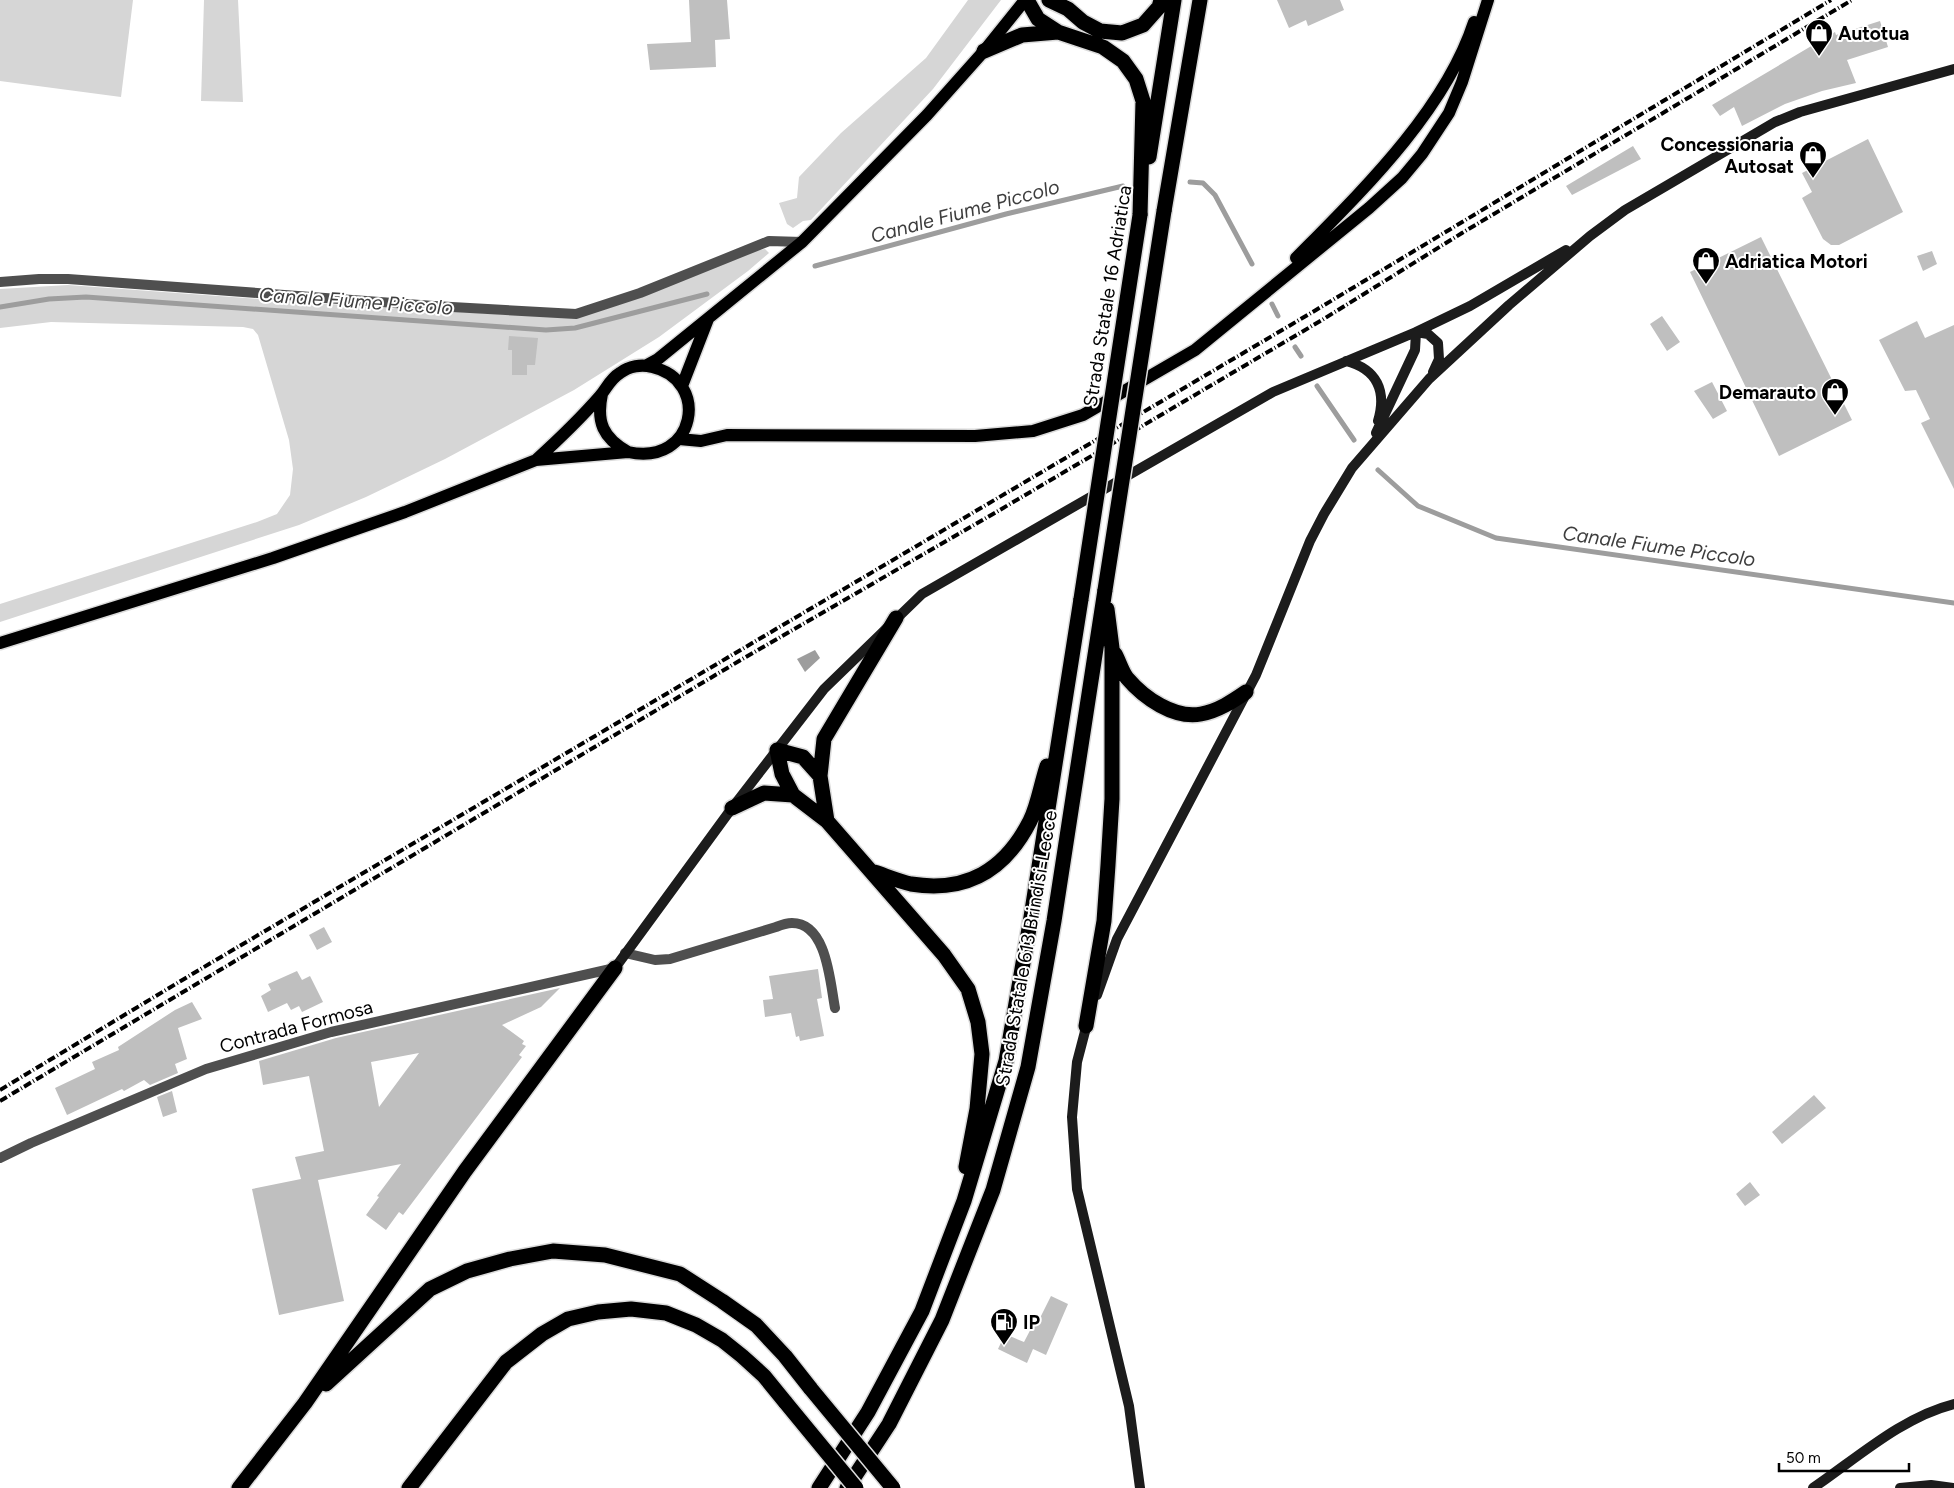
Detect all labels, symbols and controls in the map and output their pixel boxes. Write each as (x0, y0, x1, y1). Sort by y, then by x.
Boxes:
shop icon: Autotua (1804, 18, 1834, 57)
place label: Autotua (1838, 22, 1909, 45)
place label: Concessionaria Autosat (1661, 133, 1794, 178)
shop icon: Concessionaria Autosat (1798, 140, 1828, 179)
water label: Canale Fiume Piccolo (868, 174, 1062, 248)
street label: Strada Statale 16 Adriatica (1079, 184, 1136, 409)
shop icon: Adriatica Motori (1691, 246, 1721, 285)
place label: Adriatica Motori (1725, 250, 1868, 273)
water label: Canale Fiume Piccolo (258, 282, 454, 320)
shop icon: Demarauto (1820, 377, 1850, 416)
place label: Demarauto (1719, 381, 1816, 404)
water label: Canale Fiume Piccolo (1561, 521, 1757, 571)
street label: Strada Statale 613 Brindisi-Lecce (991, 808, 1062, 1088)
street label: Contrada Formosa (217, 995, 375, 1058)
fuel station icon: IP (989, 1307, 1019, 1346)
place label: IP (1023, 1311, 1040, 1334)
scale bar (1779, 1440, 1909, 1472)
text: 50 m (1786, 1449, 1821, 1467)

